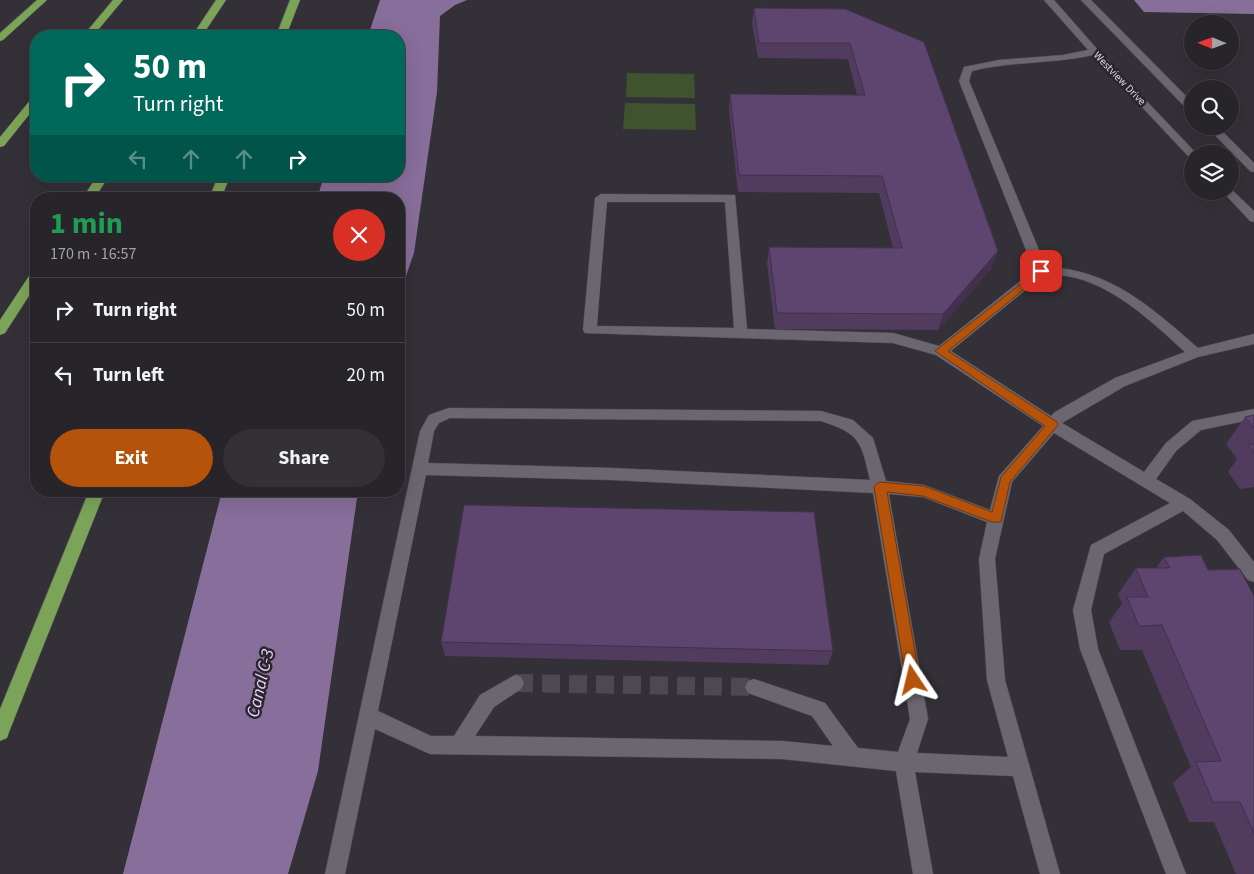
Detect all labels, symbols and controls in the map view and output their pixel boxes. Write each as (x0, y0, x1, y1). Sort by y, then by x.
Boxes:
north arrow (1184, 15, 1239, 70)
map controls (1184, 15, 1239, 200)
text: 50 m (133, 42, 207, 92)
street label: Westview Drive (1090, 48, 1150, 109)
icon: right (50, 50, 115, 115)
button: search (1184, 80, 1239, 135)
text: Turn right (133, 88, 223, 120)
icon: left (124, 145, 152, 173)
icon: ahead (177, 145, 205, 173)
icon: ahead (230, 145, 258, 173)
icon: right (283, 145, 311, 173)
button: layers (1184, 145, 1239, 200)
text: 1 min (50, 202, 123, 245)
button: close (333, 209, 385, 261)
text: 170 m · 16:57 (50, 243, 137, 265)
pin (1020, 250, 1062, 292)
icon: arrive (1027, 257, 1055, 285)
icon: right (50, 296, 78, 324)
text: Turn right (93, 297, 177, 324)
text: 50 m (347, 297, 385, 324)
icon: left (50, 361, 78, 389)
text: Turn left (93, 362, 164, 389)
text: 20 m (347, 362, 385, 389)
button: Exit (50, 429, 213, 487)
button: Share (223, 429, 385, 487)
water label: Canal C-3 (240, 646, 281, 720)
position arrow (886, 653, 938, 705)

